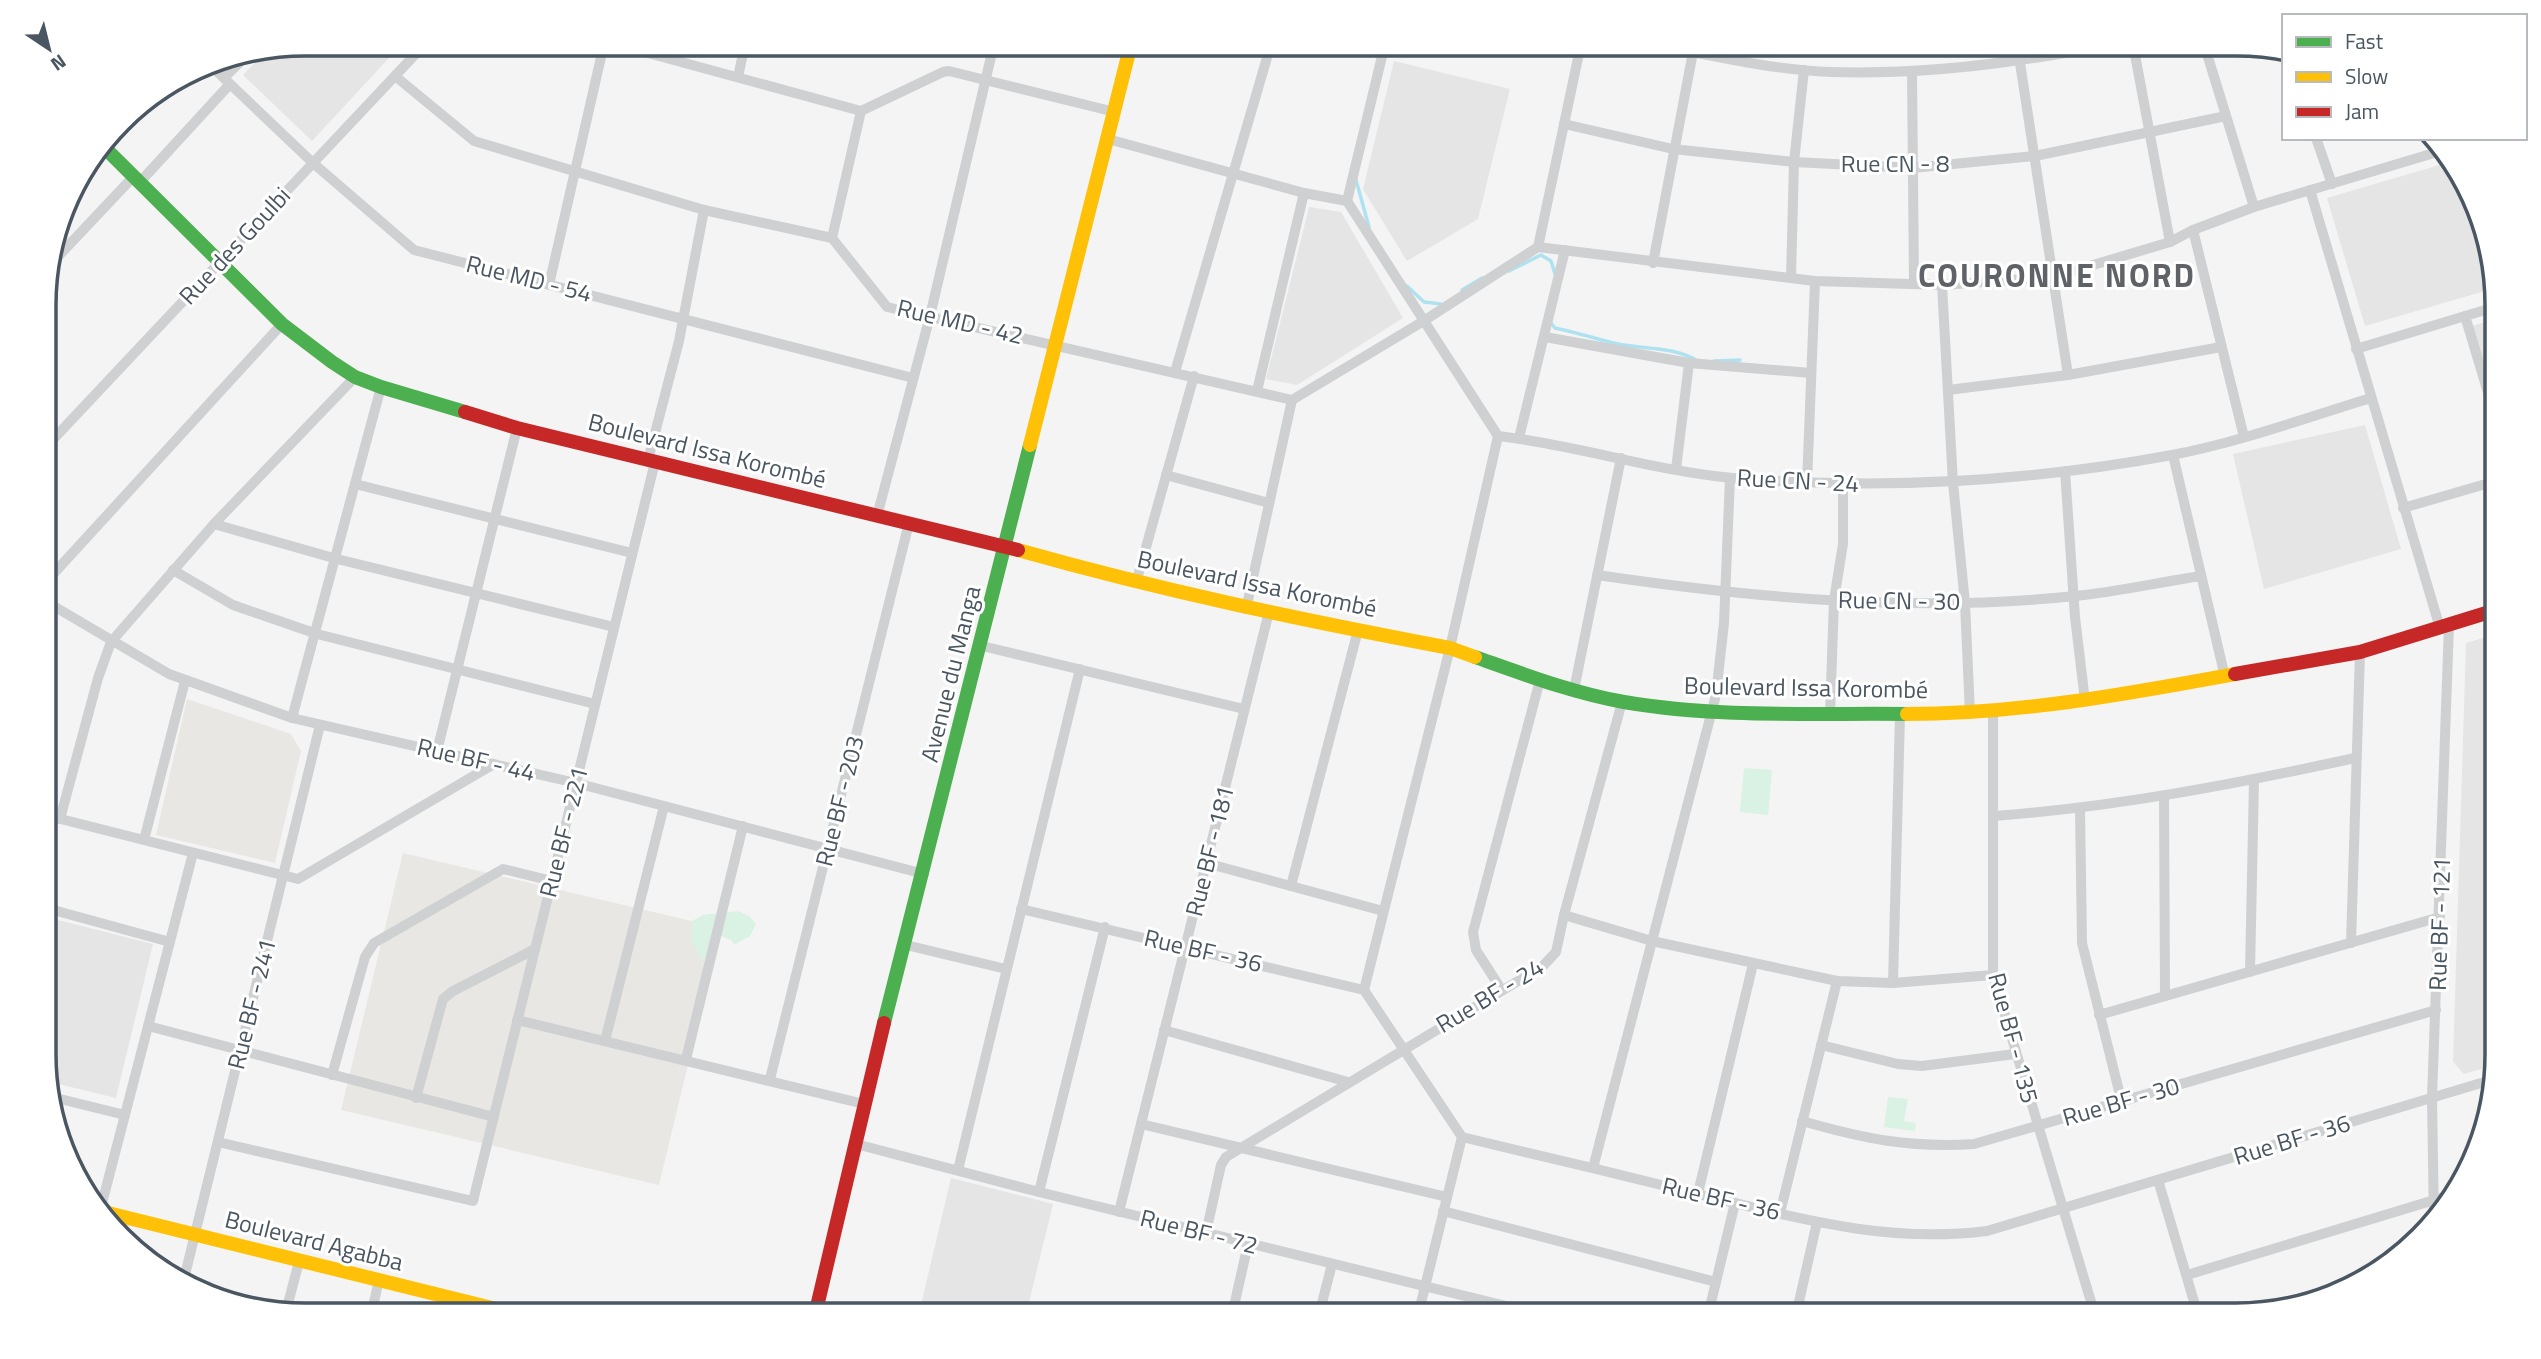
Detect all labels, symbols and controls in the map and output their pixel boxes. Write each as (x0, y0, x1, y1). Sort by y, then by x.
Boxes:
north arrow (14, 14, 84, 84)
legend (2282, 14, 2527, 140)
text: Fast (2345, 25, 2384, 57)
text: N (45, 48, 73, 79)
text: Slow (2345, 60, 2388, 92)
text: Jam (2345, 95, 2379, 127)
street label: Rue CN - 8 (1841, 145, 1949, 181)
street label: Rue des Goulbi (170, 178, 298, 312)
street label: Rue MD - 54 (463, 245, 596, 311)
district label: COURONNE NORD (1918, 251, 2196, 299)
street label: Rue MD - 42 (894, 289, 1027, 353)
street label: Boulevard Issa Korombé (584, 403, 830, 497)
street label: Rue CN - 24 (1736, 459, 1860, 501)
street label: Boulevard Issa Korombé (1134, 540, 1380, 626)
street label: Rue CN - 30 (1838, 581, 1960, 619)
street label: Avenue du Manga (911, 582, 989, 766)
street label: Boulevard Issa Korombé (1684, 667, 1928, 707)
street label: Rue BF - 44 (414, 728, 539, 790)
street label: Rue BF - 203 (805, 732, 873, 870)
street label: Rue BF - 221 (529, 763, 597, 901)
street label: Rue BF - 181 (1175, 782, 1243, 920)
street label: Rue BF - 121 (2419, 857, 2459, 991)
street label: Rue BF - 36 (1141, 919, 1266, 981)
street label: Rue BF - 241 (217, 935, 285, 1073)
street label: Rue BF - 24 (1429, 949, 1550, 1042)
street label: Rue BF - 135 (1979, 969, 2049, 1107)
street label: Rue BF - 30 (2058, 1067, 2183, 1135)
street label: Rue BF - 36 (2229, 1104, 2354, 1174)
street label: Rue BF - 36 (1659, 1167, 1784, 1229)
street label: Rue BF - 72 (1137, 1199, 1262, 1263)
street label: Boulevard Agabba (221, 1200, 407, 1280)

